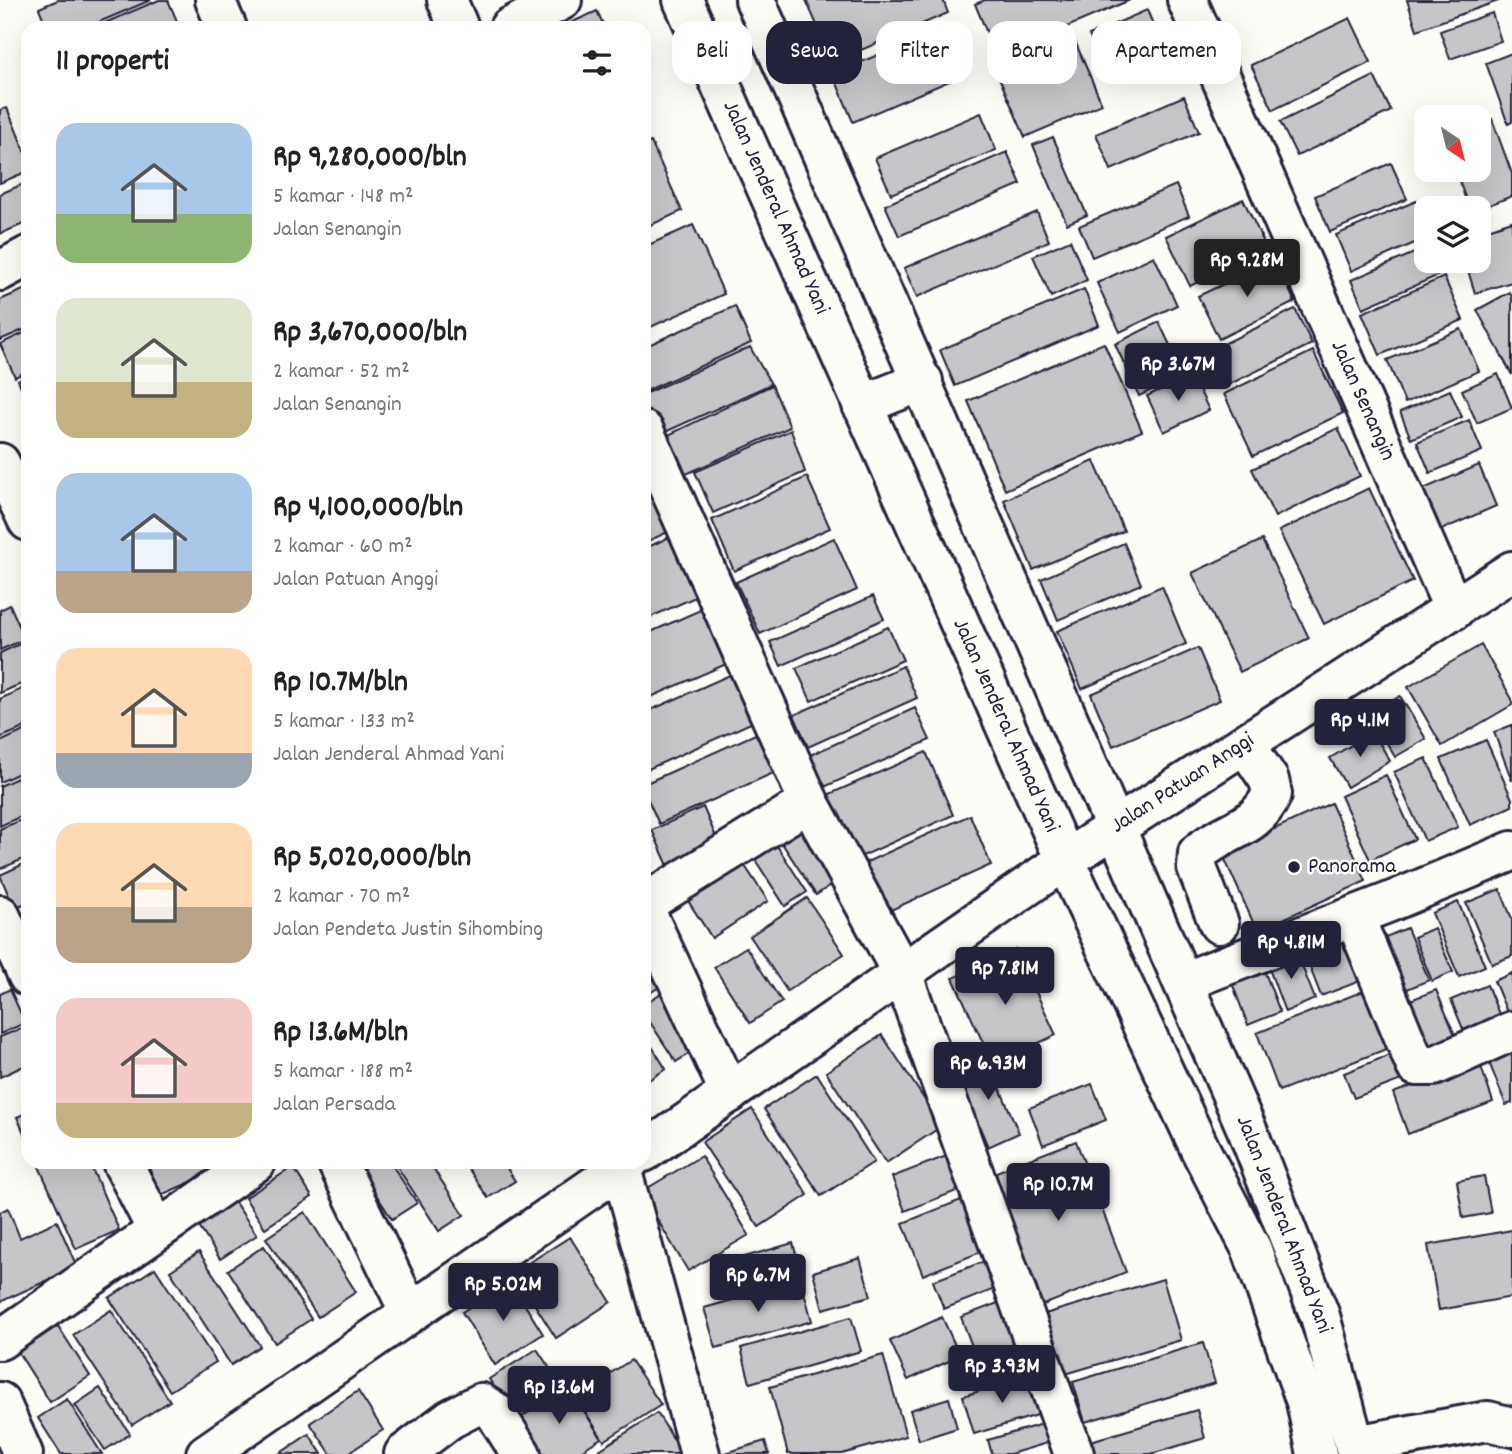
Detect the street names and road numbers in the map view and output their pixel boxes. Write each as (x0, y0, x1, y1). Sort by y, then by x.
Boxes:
street label: Jalan Jenderal Ahmad Yani (713, 96, 837, 320)
street label: Jalan Senangin (1321, 336, 1403, 466)
street label: Jalan Jenderal Ahmad Yani (943, 614, 1067, 838)
street label: Jalan Patuan Anggi (1105, 725, 1261, 843)
street label: Jalan Jenderal Ahmad Yani (1226, 1111, 1340, 1339)

